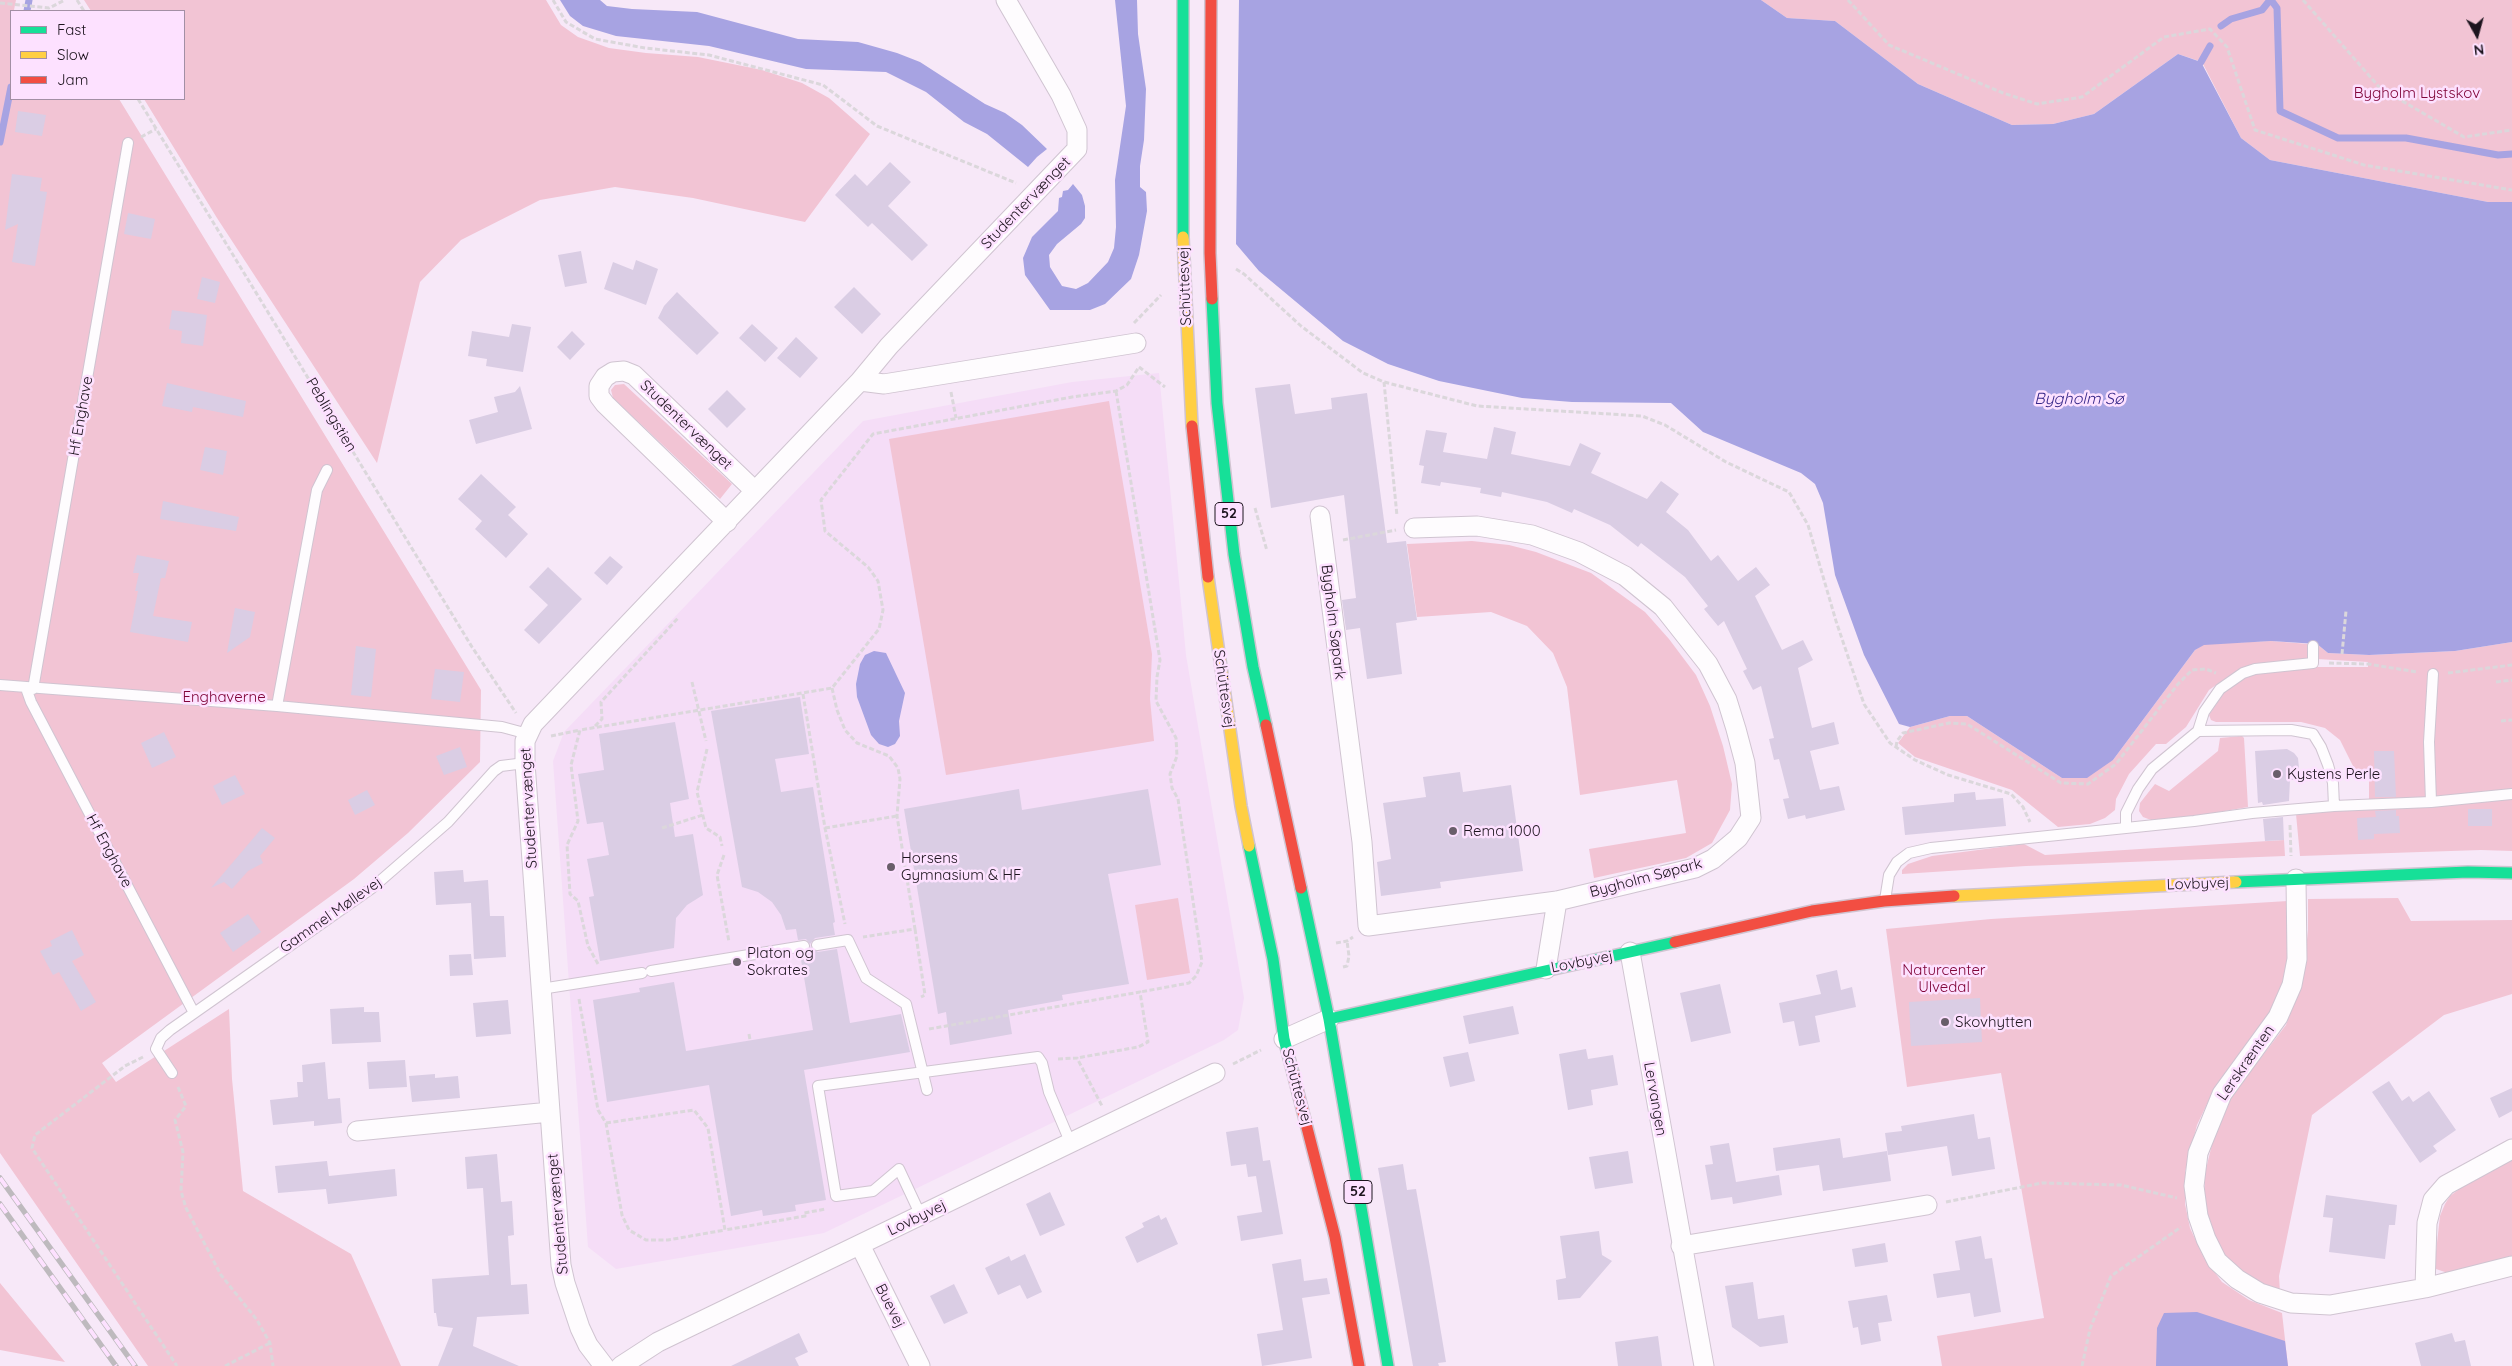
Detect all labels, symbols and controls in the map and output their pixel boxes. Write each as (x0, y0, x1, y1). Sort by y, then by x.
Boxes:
legend (10, 10, 185, 100)
north arrow (2452, 10, 2502, 60)
text: Fast (57, 20, 86, 39)
text: N (2473, 40, 2485, 59)
text: Slow (57, 45, 89, 64)
text: Jam (57, 70, 88, 89)
park label: Bygholm Lystskov (2354, 84, 2480, 102)
street label: Studentervænget (977, 153, 1075, 253)
street label: Schüttesvej (1175, 246, 1195, 326)
street label: Hf Enghave (65, 375, 97, 457)
street label: Peblingstien (302, 375, 360, 455)
street label: Studentervænget (636, 376, 736, 474)
water label: Bygholm Sø (2034, 389, 2124, 409)
road number: 52 (1215, 502, 1243, 526)
street label: Bygholm Søpark (1317, 563, 1349, 681)
street label: Schüttesvej (1210, 649, 1238, 729)
park label: Enghaverne (182, 688, 266, 706)
street label: Studentervænget (517, 747, 541, 869)
place label: Kystens Perle (2287, 765, 2380, 783)
marker: Kystens Perle (2271, 768, 2283, 780)
street label: Hf Enghave (82, 811, 136, 891)
place label: Rema 1000 (1463, 822, 1541, 840)
marker: Rema 1000 (1447, 825, 1459, 837)
place label: Horsens Gymnasium & HF (901, 849, 1022, 884)
street label: Bygholm Søpark (1588, 854, 1704, 902)
marker: Horsens Gymnasium & HF (885, 861, 897, 873)
street label: Gammel Møllevej (277, 873, 385, 957)
street label: Lovbyvej (2166, 874, 2230, 894)
place label: Platon og Sokrates (747, 944, 814, 979)
street label: Lovbyvej (1549, 947, 1615, 977)
marker: Platon og Sokrates (731, 956, 743, 968)
park label: Naturcenter Ulvedal (1902, 961, 1986, 996)
place label: Skovhytten (1955, 1013, 2032, 1031)
marker: Skovhytten (1939, 1016, 1951, 1028)
street label: Lerskrænten (2214, 1022, 2278, 1104)
street label: Schüttesvej (1278, 1046, 1316, 1128)
street label: Lervangen (1640, 1061, 1670, 1137)
street label: Studentervænget (544, 1153, 572, 1275)
road number: 52 (1344, 1180, 1372, 1204)
street label: Lovbyvej (885, 1196, 949, 1240)
street label: Buevej (871, 1281, 909, 1331)

